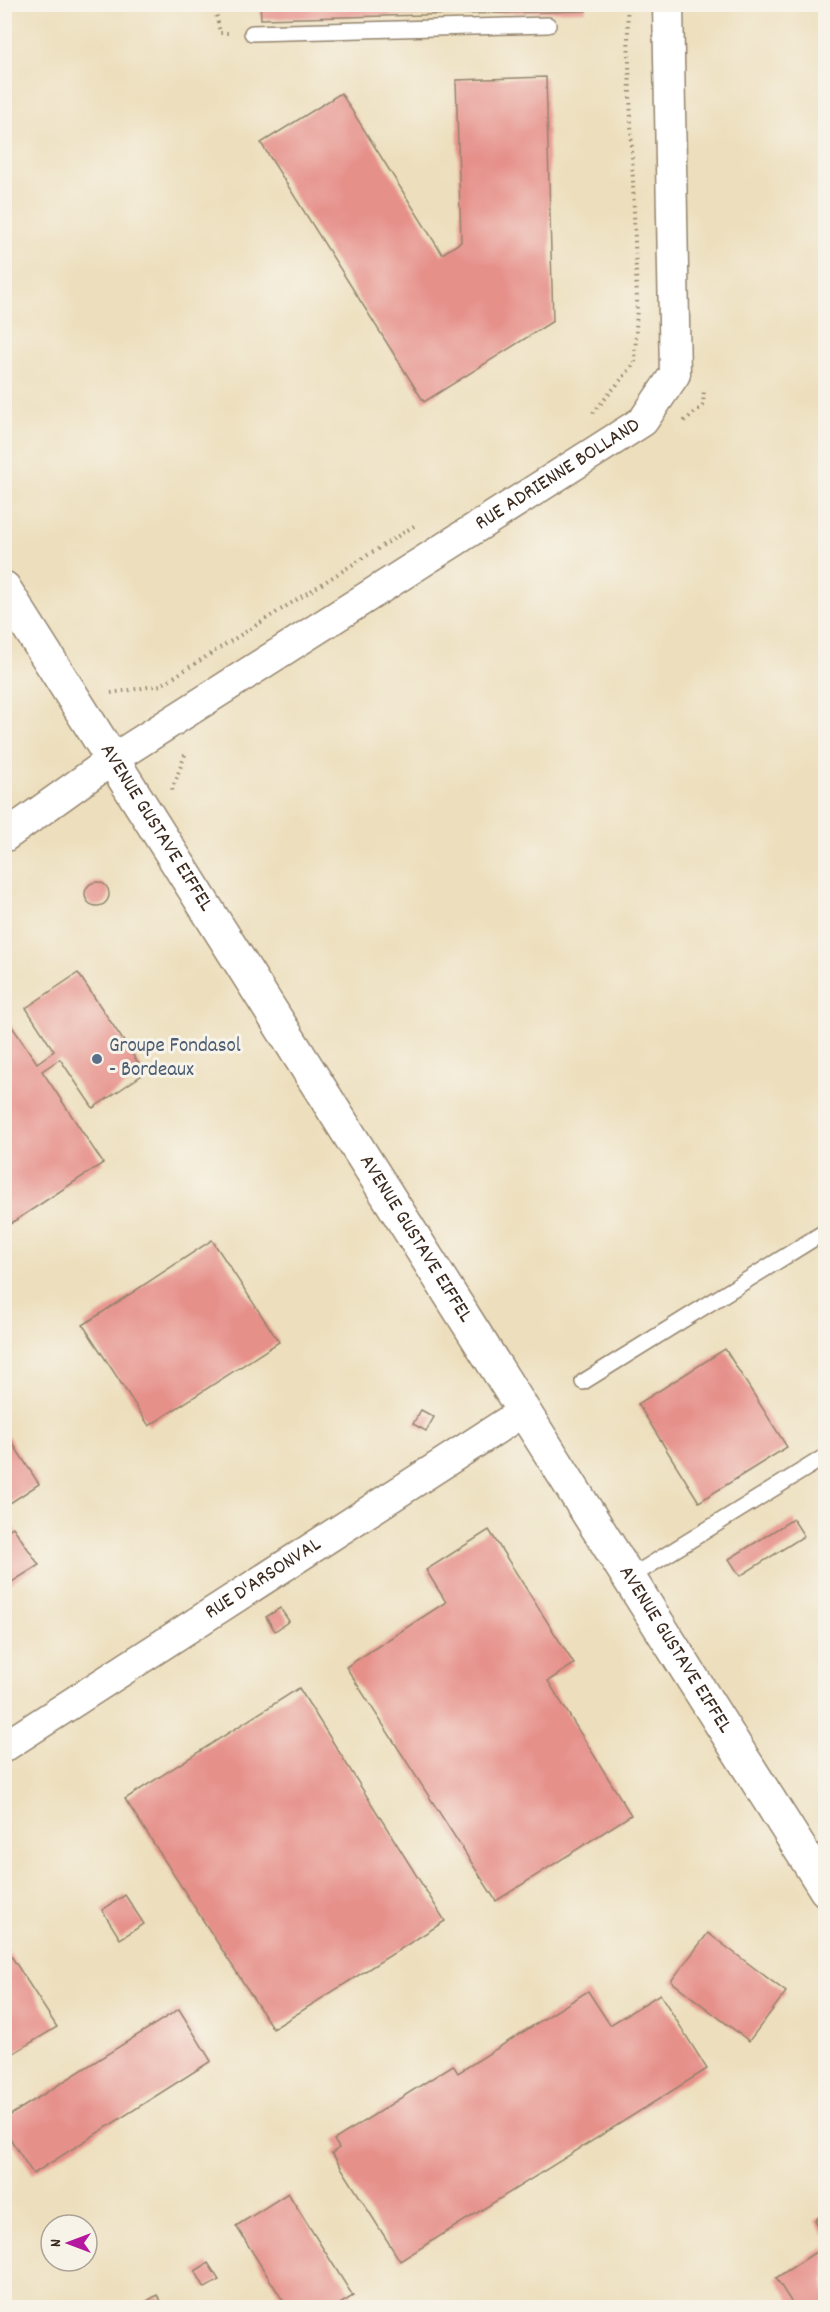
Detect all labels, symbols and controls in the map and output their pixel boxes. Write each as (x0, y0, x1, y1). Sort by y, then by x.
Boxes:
street label: RUE ADRIENNE BOLLAND (470, 411, 647, 539)
street label: AVENUE GUSTAVE EIFFEL (91, 738, 220, 918)
place label: Groupe Fondasol - Bordeaux (109, 1032, 241, 1086)
marker: Groupe Fondasol - Bordeaux (90, 1052, 104, 1066)
street label: AVENUE GUSTAVE EIFFEL (351, 1149, 480, 1329)
street label: RUE D'ARSONVAL (199, 1530, 328, 1628)
street label: AVENUE GUSTAVE EIFFEL (610, 1560, 739, 1740)
north arrow (39, 2213, 99, 2273)
text: N (45, 2239, 68, 2247)

